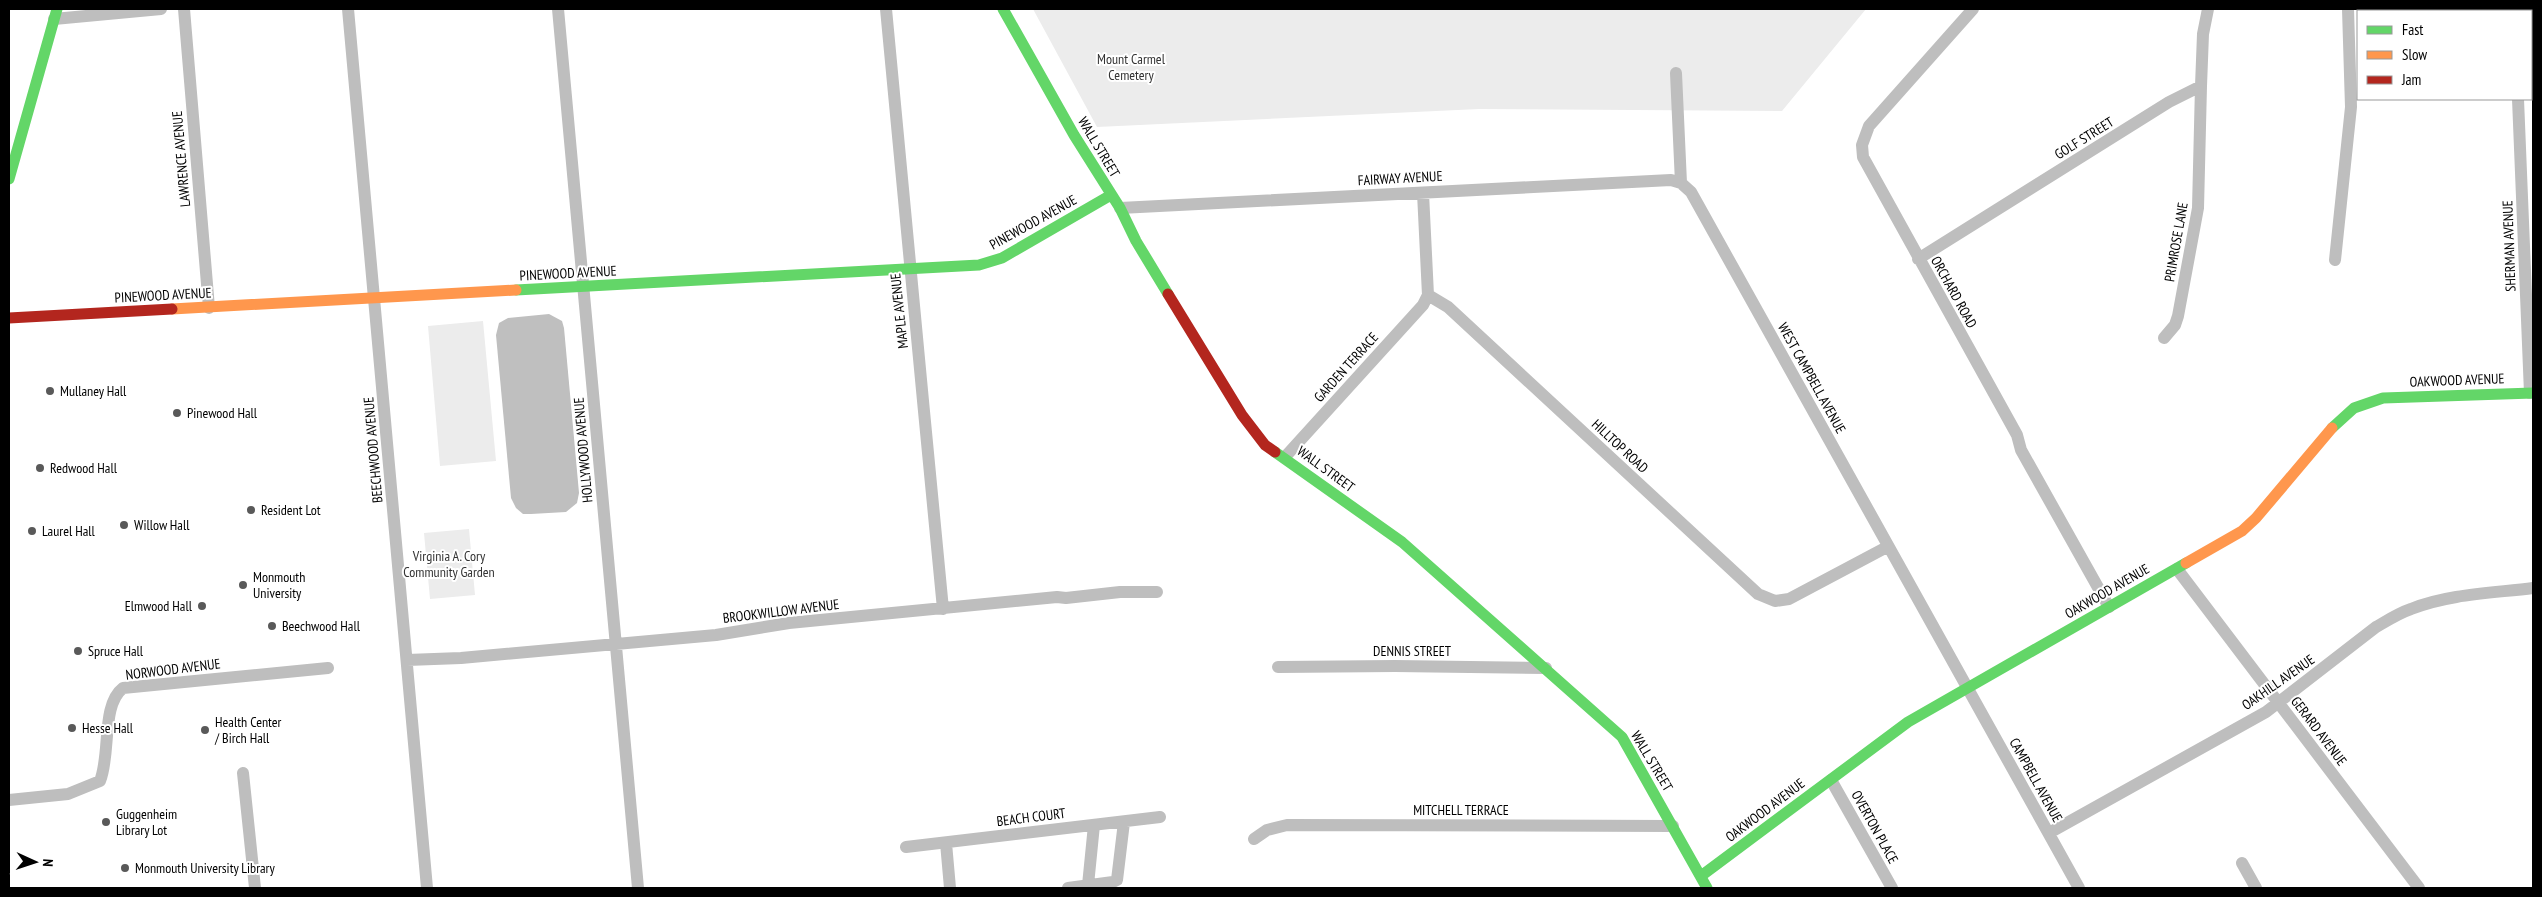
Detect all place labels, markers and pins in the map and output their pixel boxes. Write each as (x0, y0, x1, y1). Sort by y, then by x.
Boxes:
place label: Mullaney Hall (60, 382, 127, 400)
marker: Mullaney Hall (44, 385, 56, 397)
place label: Pinewood Hall (187, 404, 258, 422)
marker: Pinewood Hall (171, 407, 183, 419)
place label: Redwood Hall (50, 459, 118, 477)
marker: Redwood Hall (34, 462, 46, 474)
place label: Resident Lot (261, 501, 321, 519)
marker: Resident Lot (245, 504, 257, 516)
place label: Willow Hall (134, 516, 190, 534)
marker: Willow Hall (118, 519, 130, 531)
place label: Laurel Hall (42, 522, 96, 540)
marker: Laurel Hall (26, 525, 38, 537)
place label: Monmouth University (253, 568, 305, 602)
marker: Monmouth University (237, 579, 249, 591)
place label: Elmwood Hall (125, 597, 193, 615)
marker: Elmwood Hall (196, 600, 208, 612)
place label: Beechwood Hall (282, 617, 361, 635)
marker: Beechwood Hall (266, 620, 278, 632)
place label: Spruce Hall (88, 642, 144, 660)
marker: Spruce Hall (72, 645, 84, 657)
place label: Health Center / Birch Hall (214, 713, 282, 747)
place label: Hesse Hall (82, 719, 134, 737)
marker: Hesse Hall (66, 722, 78, 734)
marker: Health Center / Birch Hall (199, 724, 211, 736)
place label: Guggenheim Library Lot (116, 805, 177, 839)
marker: Guggenheim Library Lot (100, 816, 112, 828)
place label: Monmouth University Library (135, 859, 275, 877)
marker: Monmouth University Library (119, 862, 131, 874)

